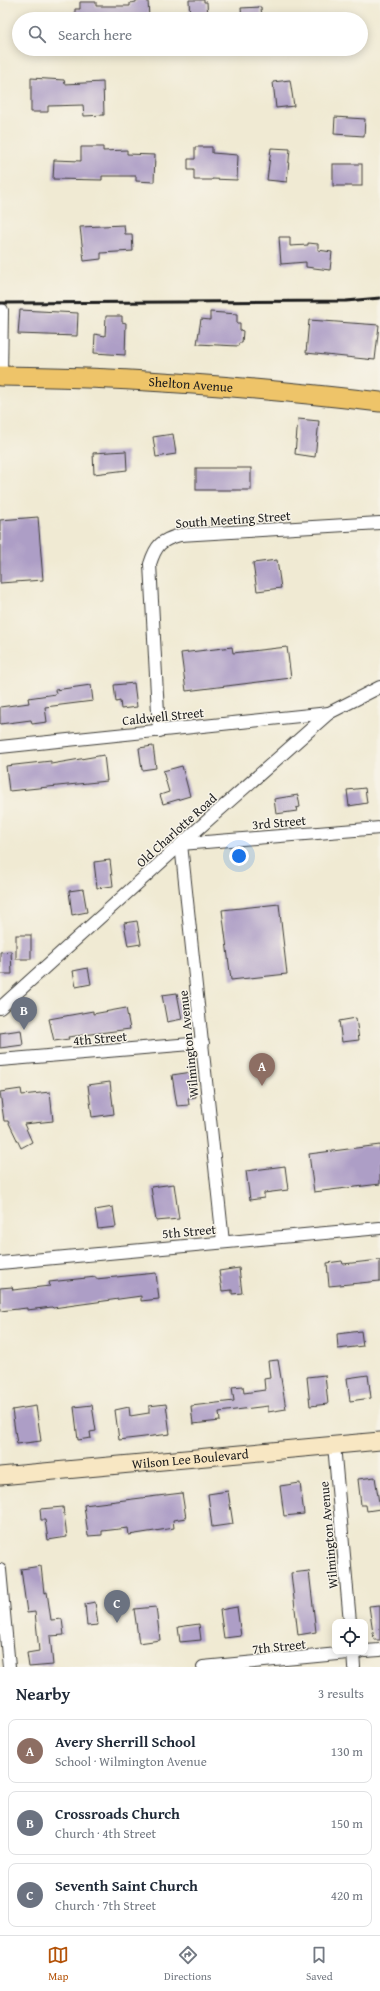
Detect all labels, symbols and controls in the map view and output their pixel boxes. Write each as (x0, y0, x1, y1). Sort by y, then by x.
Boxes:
search box (12, 12, 368, 56)
icon: search (26, 23, 48, 45)
text: Search here (58, 24, 132, 45)
street label: Shelton Avenue (148, 372, 234, 397)
street label: South Meeting Street (175, 506, 292, 533)
street label: Caldwell Street (121, 703, 205, 730)
street label: Old Charlotte Road (132, 789, 221, 872)
street label: 3rd Street (251, 811, 307, 834)
your location (229, 846, 249, 866)
street label: Wilmington Avenue (173, 989, 204, 1099)
pin: B (11, 997, 37, 1030)
street label: 4th Street (72, 1027, 128, 1050)
pin: A (249, 1053, 275, 1086)
street label: 5th Street (161, 1220, 217, 1243)
street label: Wilson Lee Boulevard (131, 1444, 250, 1474)
street label: Wilmington Avenue (314, 1480, 343, 1589)
pin: C (104, 1590, 130, 1623)
map controls (332, 1619, 368, 1655)
button: locate (332, 1619, 368, 1655)
street label: 7th Street (251, 1634, 307, 1659)
text: Nearby (16, 1681, 70, 1706)
text: 3 results (318, 1684, 364, 1703)
text: Avery Sherrill School (55, 1731, 196, 1752)
text: A (26, 1742, 34, 1761)
text: 130 m (331, 1742, 363, 1761)
text: School · Wilmington Avenue (55, 1752, 207, 1771)
text: Crossroads Church (55, 1803, 180, 1824)
text: B (26, 1814, 34, 1833)
text: 150 m (331, 1814, 363, 1833)
text: Church · 4th Street (55, 1824, 156, 1843)
text: Seventh Saint Church (55, 1875, 198, 1896)
text: C (26, 1886, 34, 1905)
text: 420 m (331, 1886, 363, 1905)
text: Church · 7th Street (55, 1896, 156, 1915)
tab: Map (47, 1944, 69, 1984)
tab: Directions (164, 1944, 211, 1984)
tab: Saved (306, 1944, 333, 1984)

